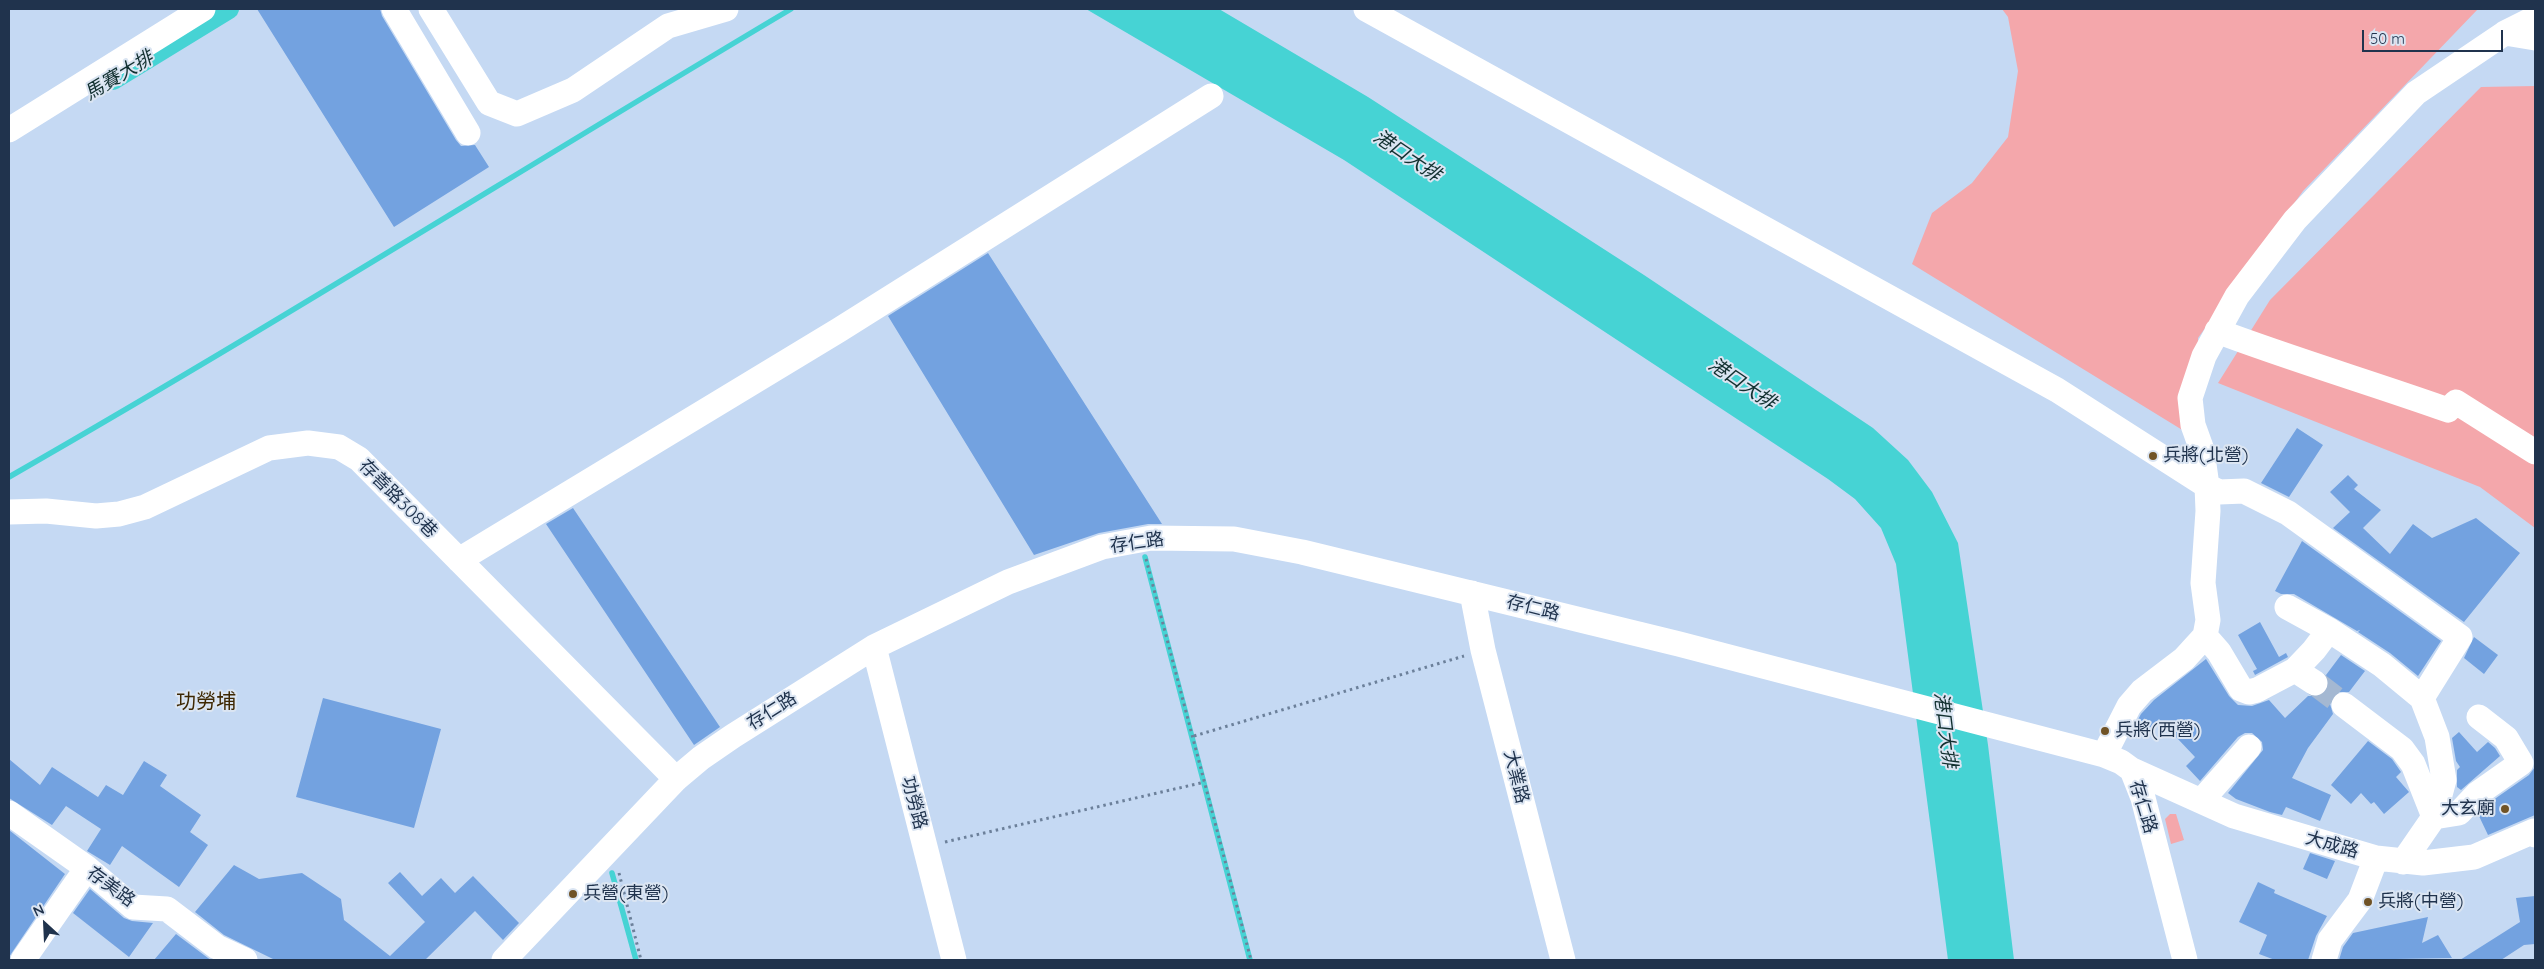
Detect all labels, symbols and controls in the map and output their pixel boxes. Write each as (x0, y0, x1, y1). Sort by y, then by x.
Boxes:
scale bar (2364, 20, 2505, 52)
text: 50 m (2370, 29, 2405, 48)
water label: 馬賽大排 (81, 47, 157, 105)
water label: 港口大排 (1369, 125, 1445, 187)
water label: 港口大排 (1704, 353, 1780, 415)
place label: 兵將(北營) (2163, 445, 2248, 467)
marker: 兵將(北營) (2147, 450, 2159, 462)
street label: 存善路308巷 (354, 455, 442, 543)
street label: 存仁路 (1109, 529, 1165, 557)
street label: 存仁路 (1504, 591, 1562, 625)
street label: 存仁路 (743, 688, 801, 734)
district label: 功勞埔 (176, 690, 236, 714)
water label: 港口大排 (1929, 691, 1961, 769)
place label: 兵將(西營) (2115, 720, 2200, 742)
marker: 兵將(西營) (2099, 725, 2111, 737)
street label: 大業路 (1499, 748, 1533, 806)
street label: 功勞路 (897, 774, 931, 832)
street label: 存仁路 (2125, 778, 2161, 836)
place label: 大玄廟 (2441, 798, 2495, 820)
marker: 大玄廟 (2499, 803, 2511, 815)
street label: 大成路 (2303, 827, 2361, 863)
street label: 存美路 (83, 862, 139, 912)
place label: 兵營(東營) (583, 883, 668, 905)
marker: 兵營(東營) (567, 888, 579, 900)
place label: 兵將(中營) (2378, 891, 2463, 913)
marker: 兵將(中營) (2362, 896, 2374, 908)
north arrow (20, 899, 70, 949)
text: N (30, 900, 47, 921)

